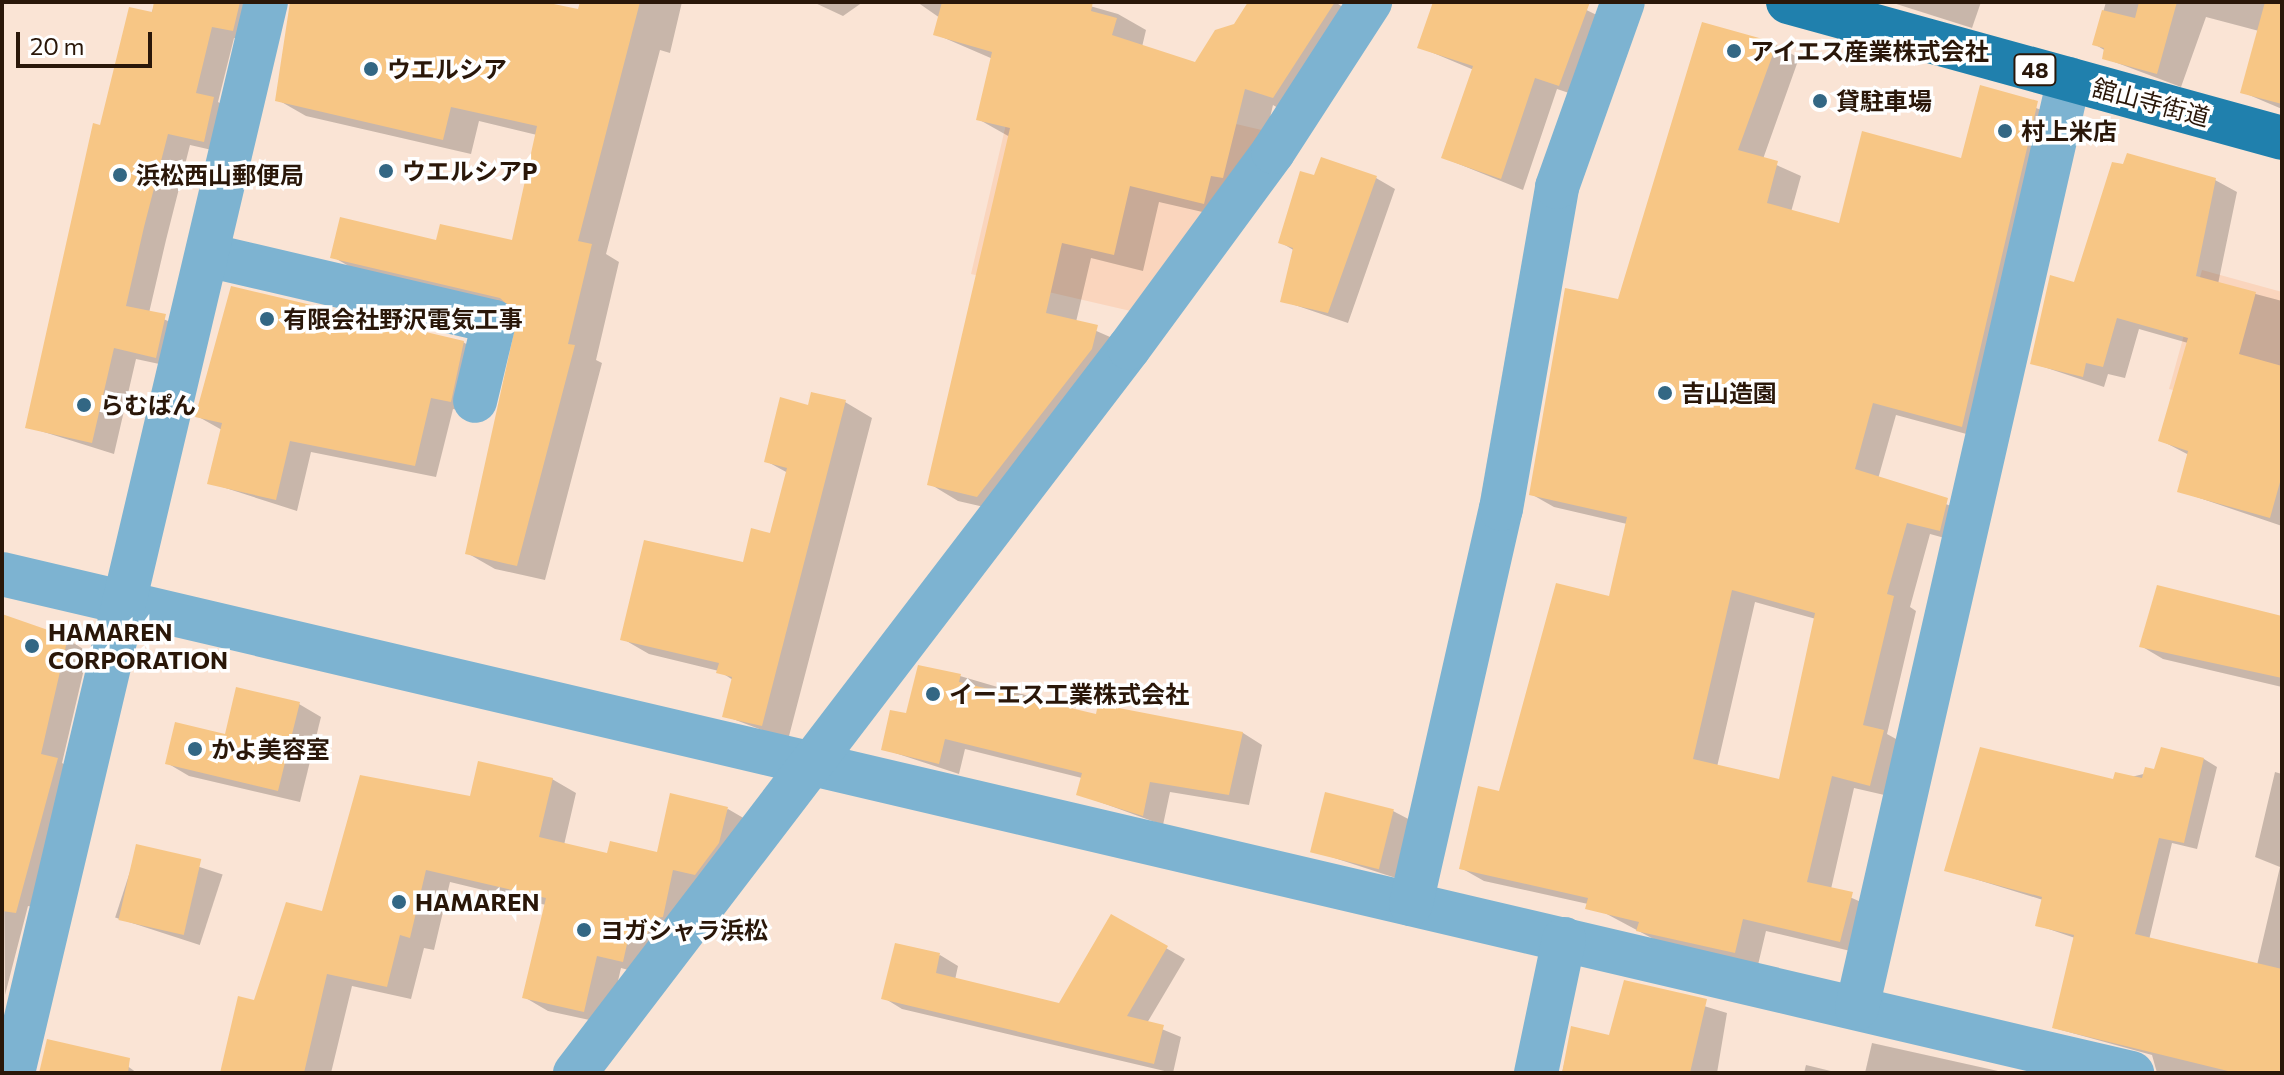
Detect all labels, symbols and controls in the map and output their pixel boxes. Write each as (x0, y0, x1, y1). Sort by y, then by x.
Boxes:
scale bar (20, 16, 156, 66)
text: 20 m (30, 31, 84, 60)
place label: アイエス産業株式会社 (1750, 37, 1990, 65)
marker: アイエス産業株式会社 (1725, 42, 1743, 60)
road number: 48 (2013, 52, 2057, 88)
place label: ウエルシア (387, 55, 507, 83)
marker: ウエルシア (362, 60, 380, 78)
street label: 舘山寺街道 (2089, 73, 2213, 131)
place label: 貸駐車場 (1836, 87, 1932, 115)
marker: 貸駐車場 (1811, 92, 1829, 110)
place label: 村上米店 (2021, 117, 2117, 145)
marker: 村上米店 (1996, 122, 2014, 140)
place label: ウエルシアP (402, 157, 538, 185)
place label: 浜松西山郵便局 (136, 161, 304, 189)
marker: ウエルシアP (377, 162, 395, 180)
marker: 浜松西山郵便局 (111, 166, 129, 184)
place label: 有限会社野沢電気工事 (283, 305, 523, 333)
marker: 有限会社野沢電気工事 (258, 310, 276, 328)
place label: 吉山造園 (1681, 379, 1777, 407)
marker: 吉山造園 (1656, 384, 1674, 402)
place label: らむぱん (100, 391, 196, 419)
marker: らむぱん (75, 396, 93, 414)
place label: HAMAREN CORPORATION (48, 618, 228, 674)
marker: HAMAREN CORPORATION (23, 637, 41, 655)
place label: イーエス工業株式会社 (949, 680, 1189, 708)
marker: イーエス工業株式会社 (924, 685, 942, 703)
place label: かよ美容室 (211, 735, 331, 763)
marker: かよ美容室 (186, 740, 204, 758)
place label: HAMAREN (415, 888, 540, 916)
marker: HAMAREN (390, 893, 408, 911)
place label: ヨガシャラ浜松 (600, 916, 768, 944)
marker: ヨガシャラ浜松 (575, 921, 593, 939)

